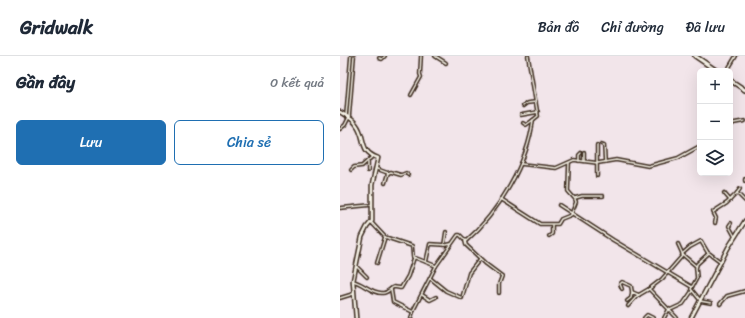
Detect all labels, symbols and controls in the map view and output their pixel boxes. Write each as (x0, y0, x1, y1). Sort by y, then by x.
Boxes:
text: Gridwalk (20, 11, 93, 44)
text: Bản đồ (538, 15, 579, 40)
text: Chỉ đường (601, 15, 664, 40)
text: Đã lưu (686, 15, 725, 40)
text: Gần đây (16, 67, 75, 97)
map controls (697, 68, 733, 176)
button: + (697, 68, 733, 104)
text: 0 kết quả (270, 71, 324, 94)
button: − (697, 104, 733, 140)
button: Lưu (16, 120, 166, 165)
button: Chia sẻ (174, 120, 324, 165)
button: layers (697, 140, 733, 176)

